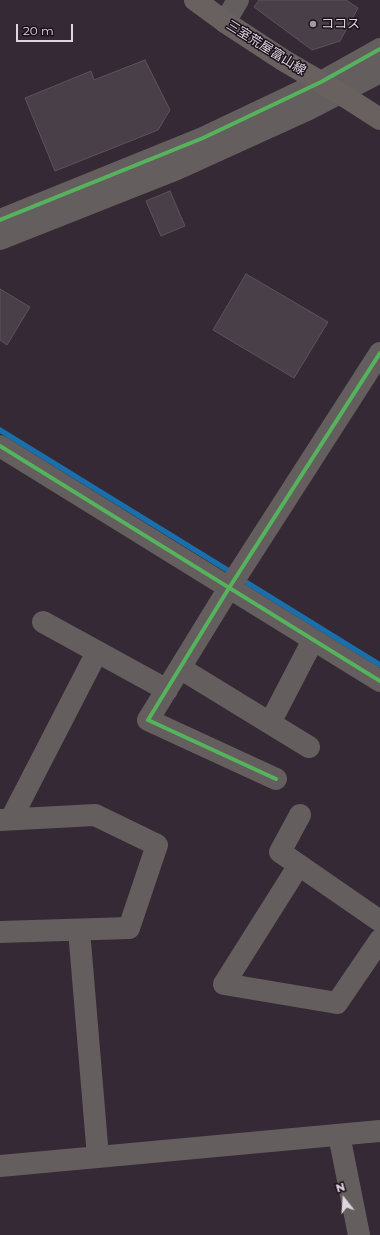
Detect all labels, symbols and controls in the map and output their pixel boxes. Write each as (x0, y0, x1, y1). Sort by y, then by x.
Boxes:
scale bar (18, 16, 75, 42)
place label: ココス (321, 16, 360, 32)
street label: 三室荒屋富山線 (223, 17, 309, 79)
marker: ココス (308, 19, 318, 29)
text: 20 m (23, 23, 54, 38)
north arrow (324, 1179, 364, 1219)
text: N (334, 1180, 347, 1196)

